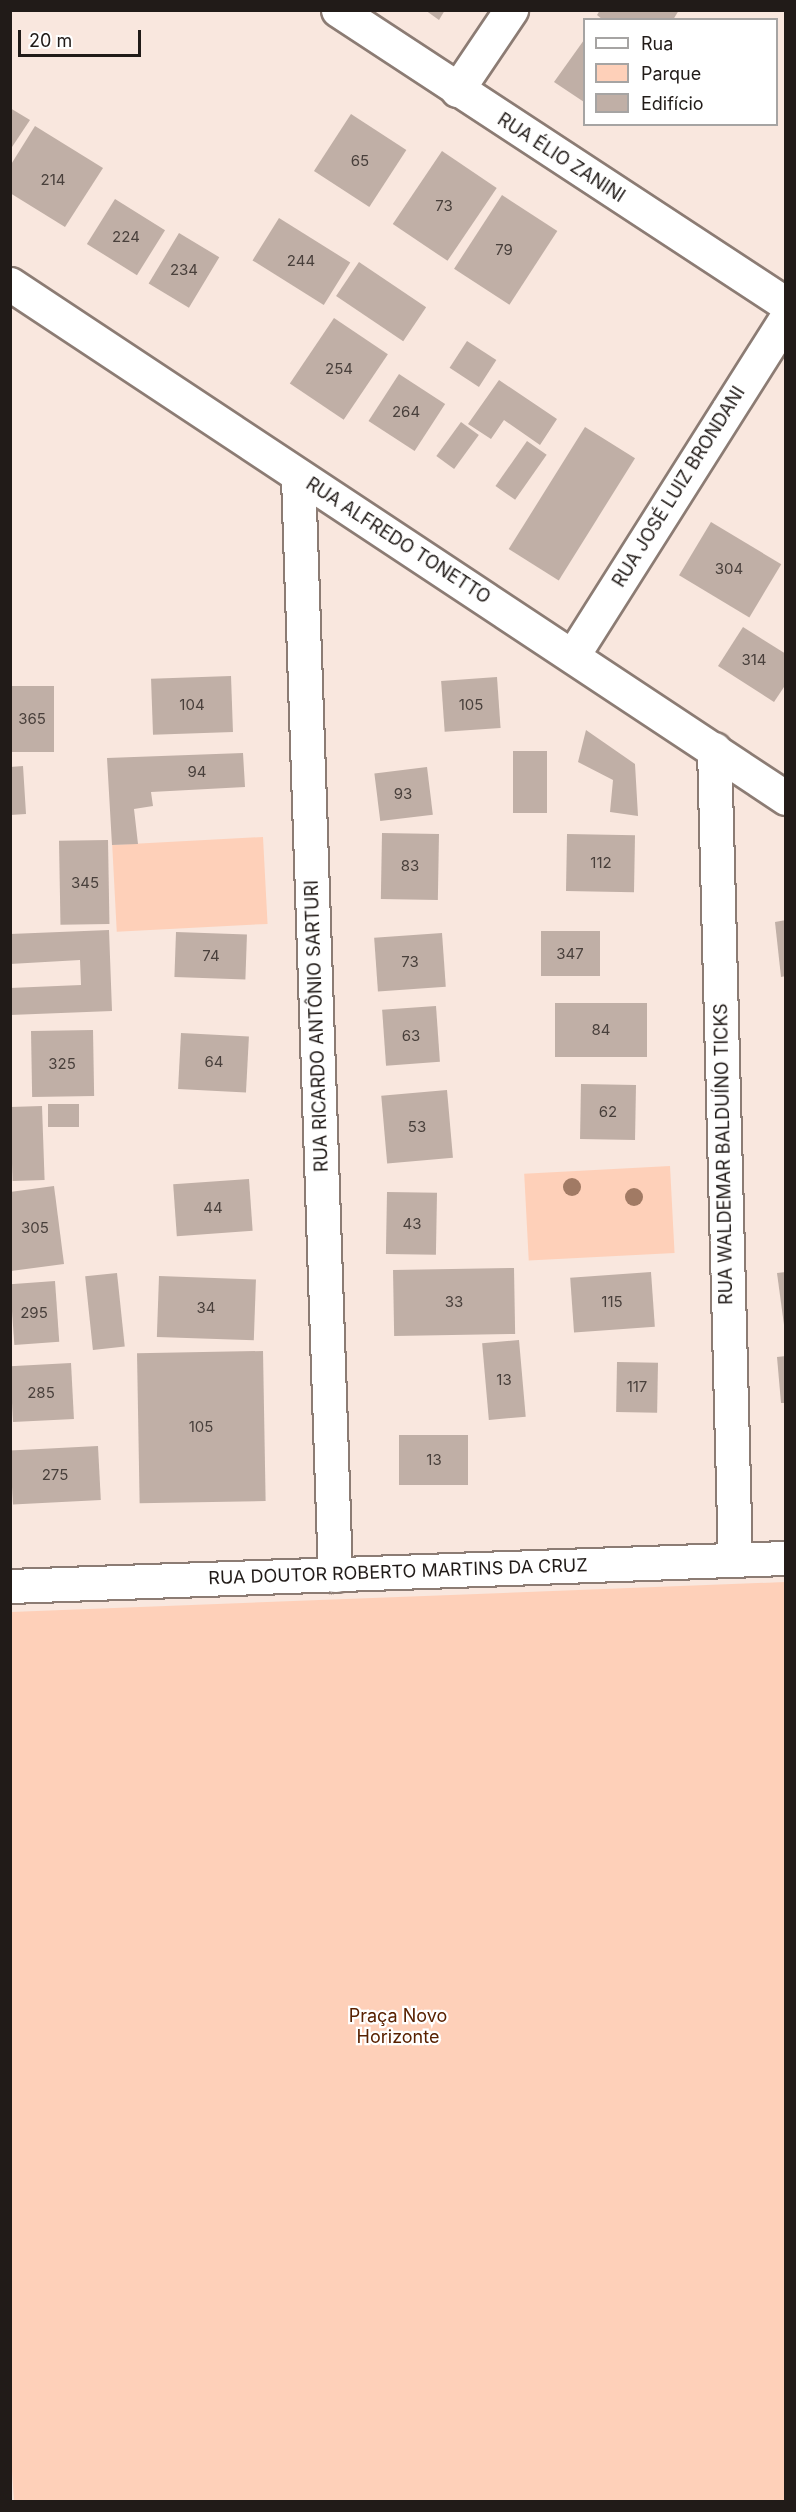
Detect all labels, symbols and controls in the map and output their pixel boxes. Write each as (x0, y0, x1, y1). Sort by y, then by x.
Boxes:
scale bar (21, 18, 144, 56)
legend (583, 18, 778, 126)
text: 20 m (29, 30, 72, 51)
text: Rua (641, 33, 673, 54)
text: Parque (641, 63, 701, 84)
text: Edifício (641, 93, 704, 114)
street label: RUA ÉLIO ZANINI (493, 109, 629, 207)
house number: 65 (351, 152, 369, 170)
house number: 214 (41, 171, 65, 189)
house number: 73 (435, 197, 453, 215)
house number: 224 (112, 228, 140, 246)
house number: 79 (495, 241, 513, 259)
house number: 244 (287, 252, 315, 270)
house number: 234 (170, 261, 198, 279)
house number: 254 (325, 360, 353, 378)
street label: RUA JOSÉ LUIZ BRONDANI (608, 383, 750, 591)
house number: 264 (392, 403, 420, 421)
street label: RUA ALFREDO TONETTO (302, 473, 494, 609)
house number: 304 (715, 560, 743, 578)
house number: 314 (741, 651, 767, 669)
house number: 104 (179, 696, 205, 714)
house number: 105 (459, 696, 483, 714)
house number: 365 (18, 710, 46, 728)
house number: 94 (188, 763, 206, 781)
house number: 93 (394, 785, 412, 803)
house number: 112 (590, 854, 612, 872)
house number: 83 (401, 857, 419, 875)
house number: 345 (71, 874, 99, 892)
street label: RUA RICARDO ANTÔNIO SARTURI (301, 880, 333, 1172)
house number: 347 (556, 945, 584, 963)
house number: 74 (202, 947, 220, 965)
house number: 73 (401, 953, 419, 971)
street label: RUA WALDEMAR BALDUÍNO TICKS (711, 1003, 737, 1305)
house number: 84 (592, 1021, 610, 1039)
house number: 63 (402, 1027, 420, 1045)
house number: 64 (205, 1053, 223, 1071)
house number: 325 (48, 1055, 76, 1073)
house number: 62 (599, 1103, 617, 1121)
house number: 53 (408, 1118, 426, 1136)
house number: 44 (203, 1199, 223, 1217)
house number: 43 (403, 1215, 421, 1233)
house number: 305 (21, 1219, 49, 1237)
house number: 33 (445, 1293, 463, 1311)
house number: 115 (601, 1293, 623, 1311)
house number: 34 (197, 1299, 215, 1317)
house number: 295 (20, 1304, 48, 1322)
house number: 13 (496, 1371, 512, 1389)
house number: 117 (627, 1378, 647, 1396)
house number: 285 (27, 1384, 55, 1402)
house number: 105 (189, 1418, 213, 1436)
house number: 13 (426, 1451, 442, 1469)
house number: 275 (42, 1466, 68, 1484)
street label: RUA DOUTOR ROBERTO MARTINS DA CRUZ (208, 1555, 588, 1589)
park label: Praça Novo Horizonte (349, 2006, 447, 2048)

